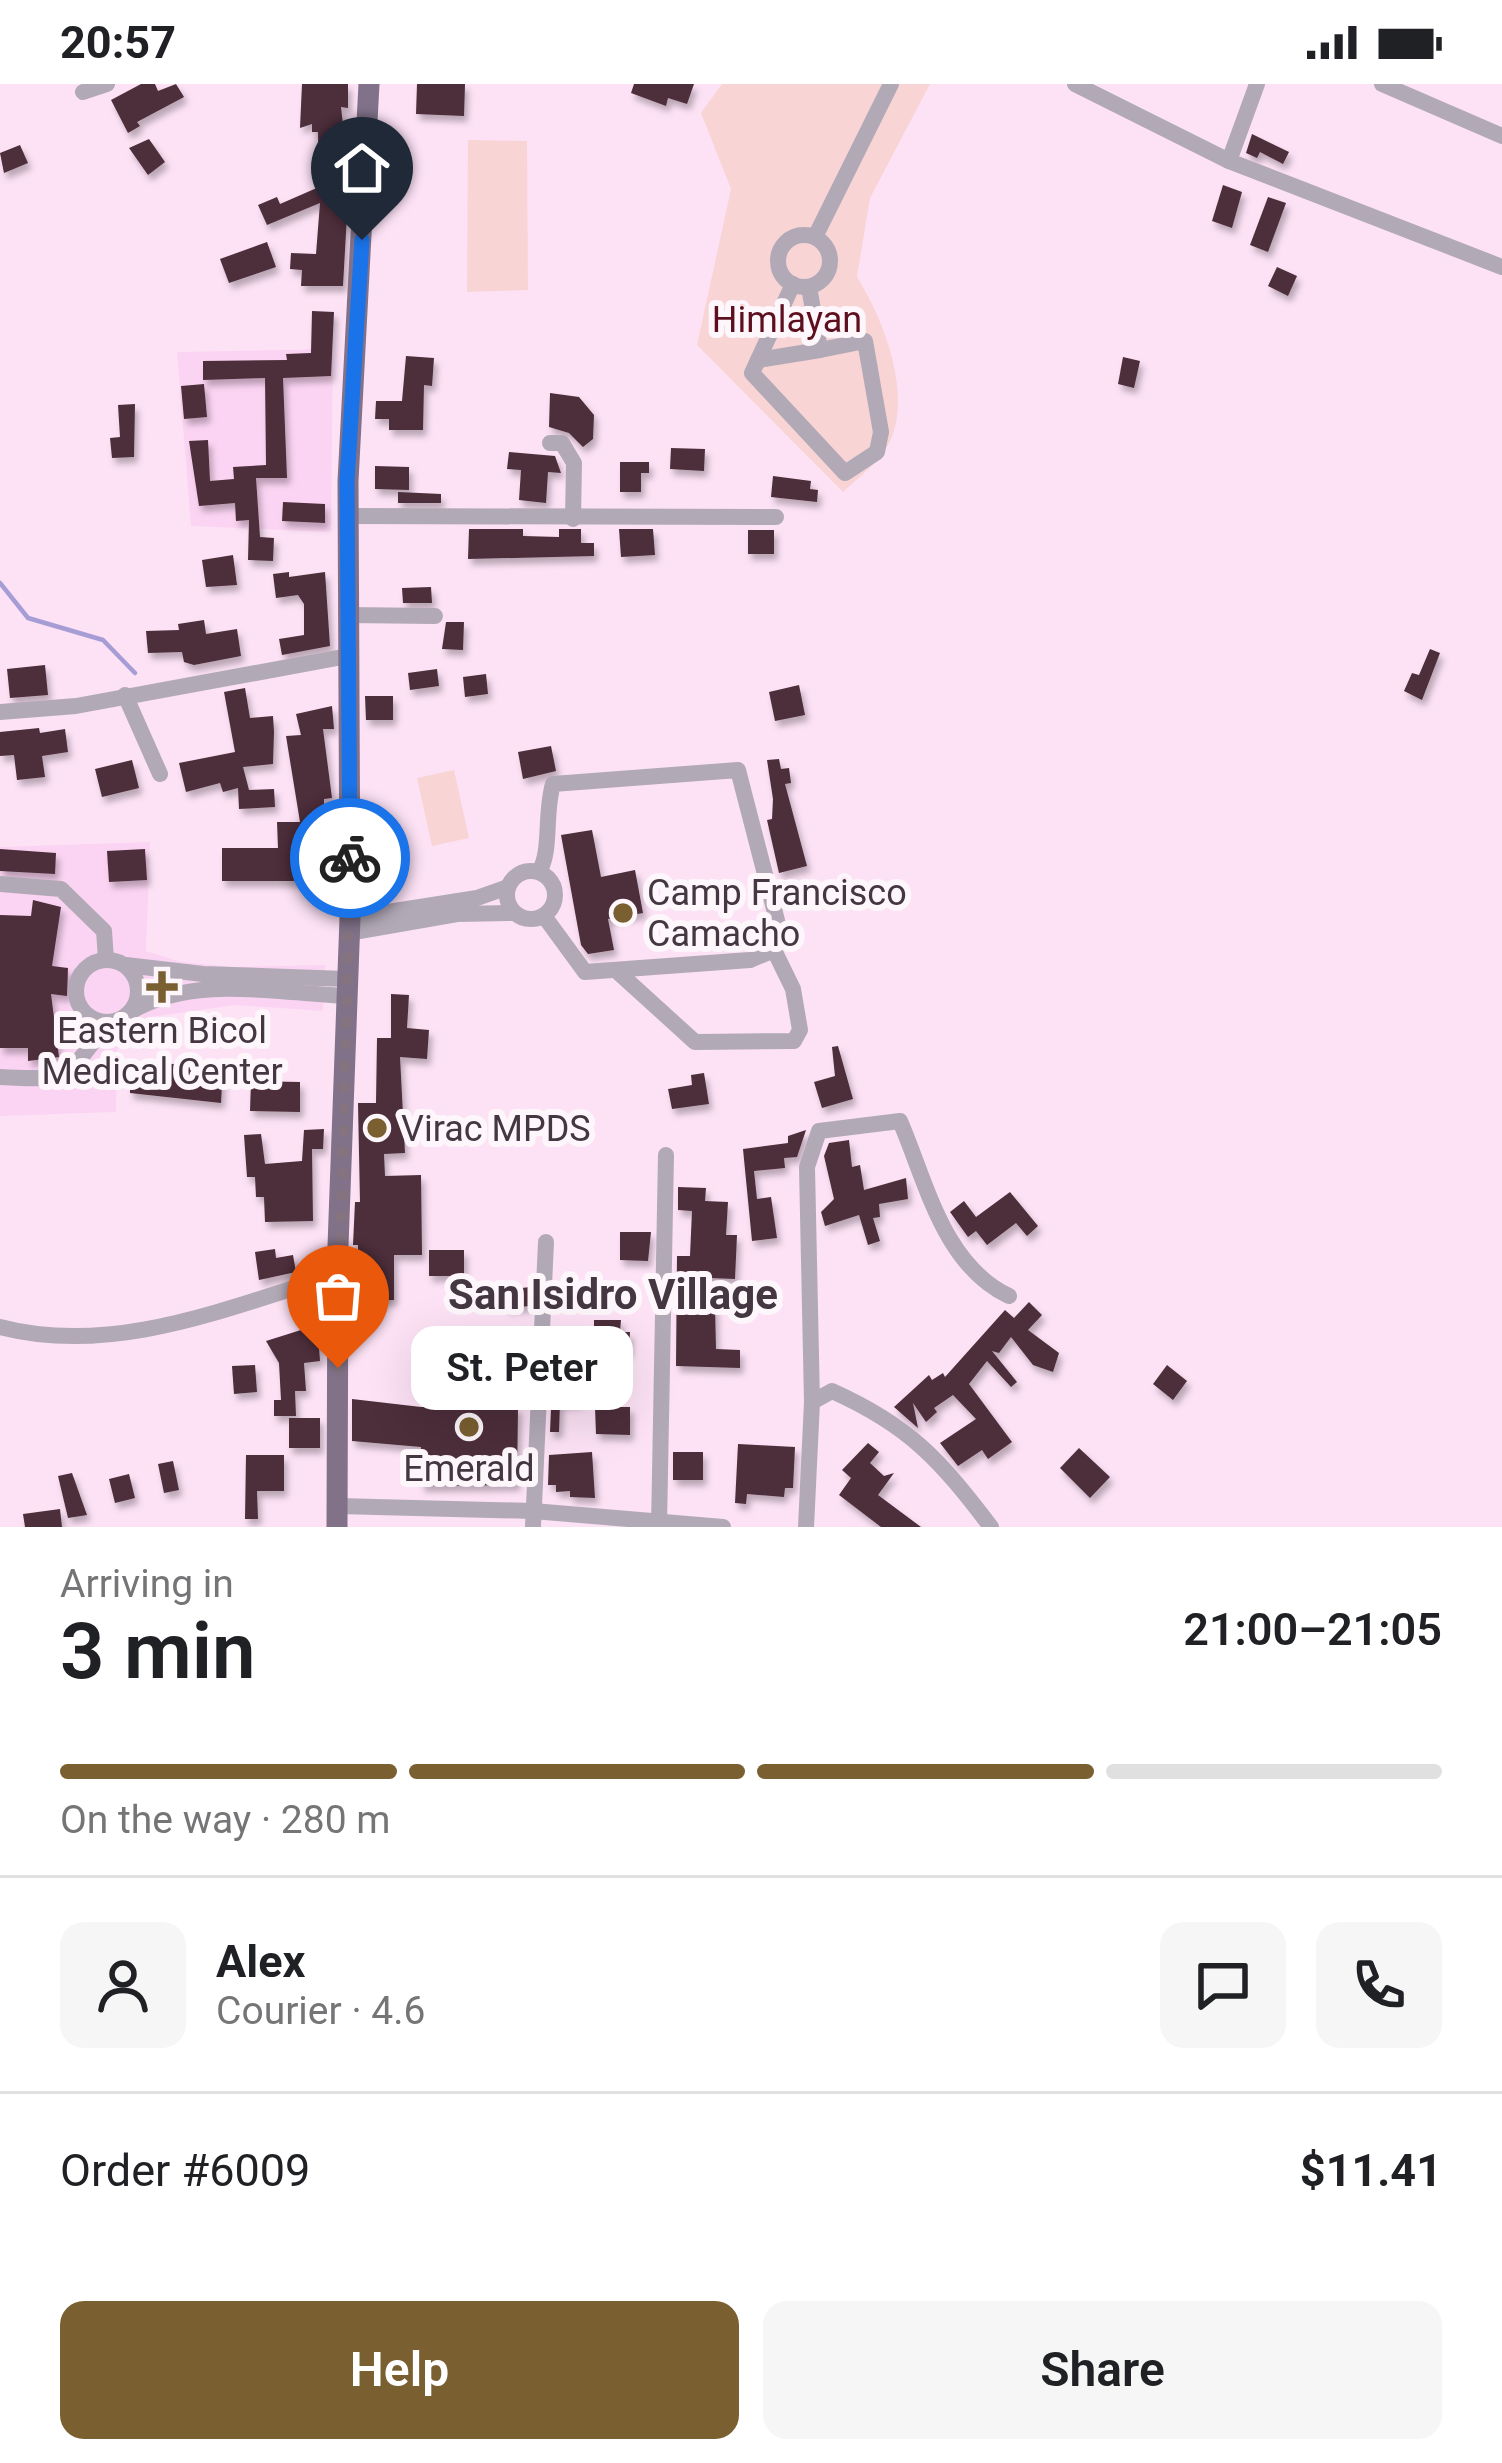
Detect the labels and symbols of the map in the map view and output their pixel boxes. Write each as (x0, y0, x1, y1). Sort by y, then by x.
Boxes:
pin (311, 117, 413, 240)
park label: Himlayan (712, 299, 862, 341)
courier (290, 798, 410, 918)
place label: Camp Francisco Camacho (647, 872, 907, 955)
marker: Camp Francisco Camacho (610, 900, 636, 926)
marker: Eastern Bicol Medical Center (146, 971, 178, 1003)
place label: Eastern Bicol Medical Center (41, 1010, 283, 1093)
place label: Virac MPDS (401, 1108, 591, 1150)
marker: Virac MPDS (364, 1115, 390, 1141)
pin (287, 1245, 389, 1368)
district label: San Isidro Village (448, 1270, 778, 1319)
callout: St. Peter (410, 1326, 632, 1410)
marker: Emerald (456, 1414, 482, 1440)
place label: Emerald (403, 1448, 535, 1490)

